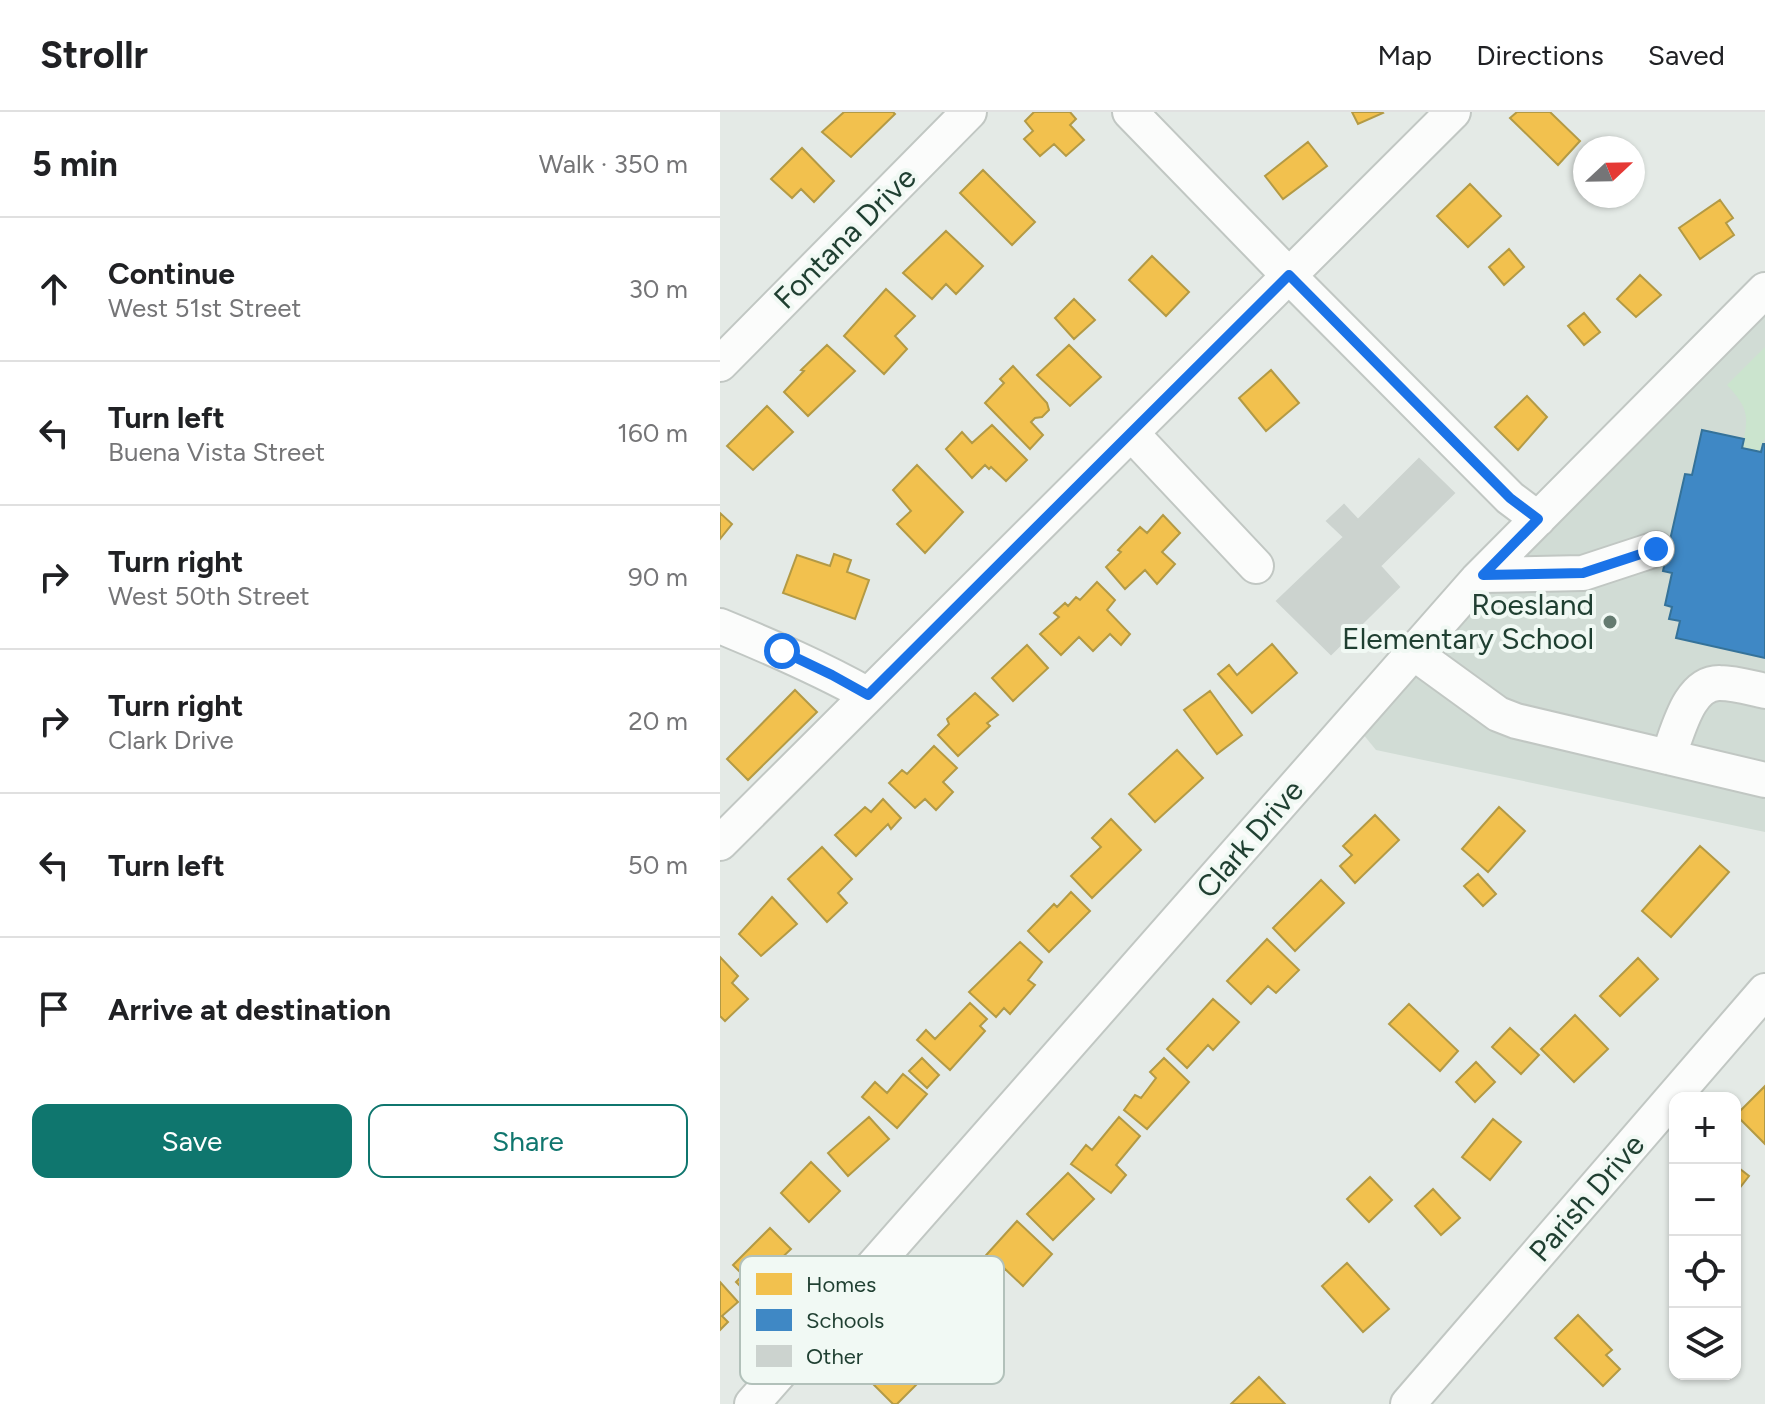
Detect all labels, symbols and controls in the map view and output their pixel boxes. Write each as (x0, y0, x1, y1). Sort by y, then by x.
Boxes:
text: Strollr (40, 32, 148, 78)
text: Map (1378, 38, 1432, 72)
text: Directions (1476, 38, 1604, 72)
text: Saved (1648, 38, 1725, 72)
north arrow (1573, 136, 1645, 208)
text: 5 min (32, 144, 118, 185)
text: Walk · 350 m (539, 148, 688, 180)
street label: Fontana Drive (766, 159, 923, 316)
text: Continue (108, 255, 235, 292)
icon: ahead (32, 267, 76, 311)
text: 30 m (629, 273, 688, 305)
text: West 51st Street (108, 292, 301, 324)
text: Turn left (108, 399, 225, 436)
icon: left (32, 411, 76, 455)
text: 160 m (617, 417, 688, 449)
text: Buena Vista Street (108, 436, 325, 468)
route end (1638, 531, 1674, 567)
text: Turn right (108, 543, 243, 580)
icon: right (32, 555, 76, 599)
text: 90 m (628, 561, 688, 593)
text: West 50th Street (108, 580, 310, 612)
place label: Roesland Elementary School (1342, 586, 1594, 657)
marker: Roesland Elementary School (1601, 613, 1619, 631)
route start (764, 633, 800, 669)
text: Turn right (108, 687, 243, 724)
icon: right (32, 699, 76, 743)
text: 20 m (628, 705, 688, 737)
text: Clark Drive (108, 724, 234, 756)
street label: Clark Drive (1188, 772, 1311, 906)
icon: left (32, 843, 76, 887)
text: Turn left (108, 847, 225, 884)
text: 50 m (628, 849, 688, 881)
icon: arrive (32, 987, 76, 1031)
text: Arrive at destination (108, 991, 391, 1028)
map controls (1669, 1092, 1741, 1380)
button: + (1669, 1092, 1741, 1164)
button: Save (32, 1104, 352, 1178)
button: Share (368, 1104, 688, 1178)
street label: Parish Drive (1521, 1126, 1652, 1269)
button: − (1669, 1164, 1741, 1236)
button: locate (1669, 1236, 1741, 1308)
legend (740, 1256, 1004, 1384)
text: Homes (806, 1271, 876, 1298)
text: Schools (806, 1307, 884, 1334)
button: layers (1669, 1308, 1741, 1380)
text: Other (806, 1343, 864, 1370)

